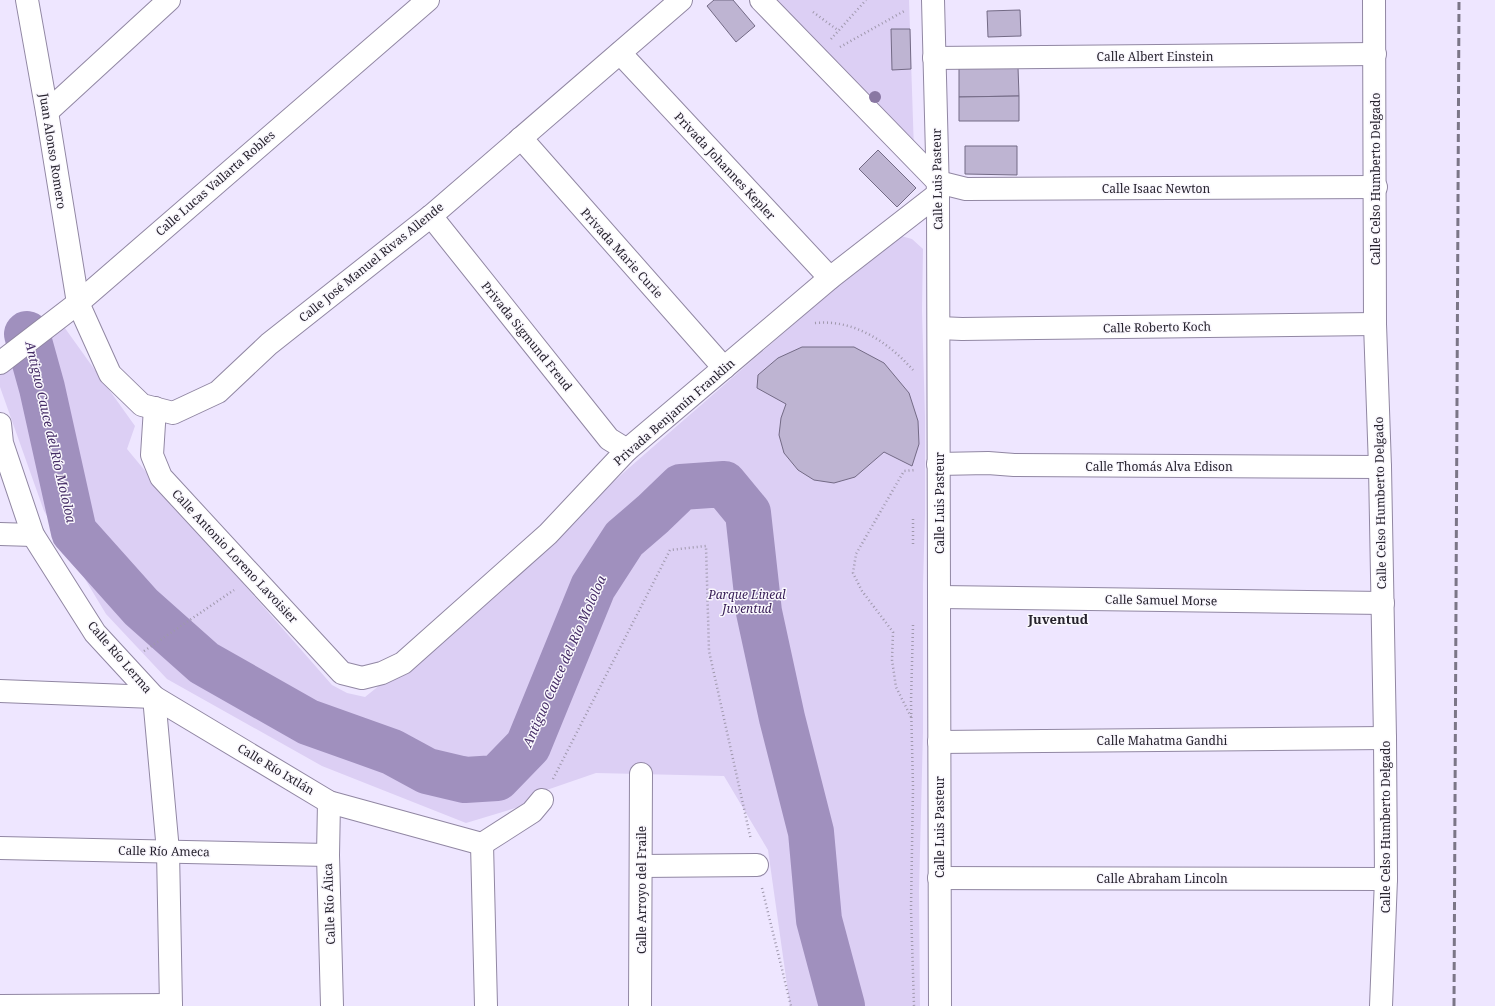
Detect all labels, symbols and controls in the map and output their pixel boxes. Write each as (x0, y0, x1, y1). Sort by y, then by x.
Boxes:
street label: Calle Albert Einstein (1097, 48, 1214, 65)
street label: Juan Alonso Romero (35, 91, 71, 210)
street label: Calle Celso Humberto Delgado (1367, 93, 1384, 265)
street label: Privada Johannes Kepler (671, 108, 780, 224)
street label: Calle Lucas Vallarta Robles (152, 126, 278, 240)
street label: Calle Luis Pasteur (928, 128, 946, 230)
street label: Calle Isaac Newton (1102, 180, 1210, 197)
street label: Calle José Manuel Rivas Allende (295, 198, 447, 326)
street label: Privada Marie Curie (577, 204, 667, 302)
street label: Privada Sigmund Freud (478, 278, 577, 395)
street label: Calle Roberto Koch (1103, 318, 1212, 336)
water label: Antiguo Cauce del Río Mololoa (21, 338, 81, 525)
street label: Privada Benjamín Franklin (610, 354, 738, 469)
street label: Calle Celso Humberto Delgado (1370, 416, 1390, 589)
street label: Calle Luis Pasteur (931, 452, 948, 554)
street label: Calle Thomás Alva Edison (1085, 458, 1233, 475)
street label: Calle Antonio Loreno Lavoisier (168, 485, 302, 627)
water label: Antiguo Cauce del Río Mololoa (518, 572, 610, 750)
park label: Parque Lineal Juventud (707, 586, 786, 617)
street label: Calle Samuel Morse (1105, 591, 1217, 609)
district label: Juventud (1027, 610, 1089, 628)
street label: Calle Río Lerma (84, 617, 156, 697)
street label: Calle Mahatma Gandhi (1097, 732, 1228, 749)
street label: Calle Río Ixtlán (234, 739, 318, 799)
street label: Calle Celso Humberto Delgado (1377, 741, 1394, 913)
street label: Calle Luis Pasteur (931, 776, 948, 878)
street label: Calle Arroyo del Fraile (633, 826, 650, 954)
street label: Calle Río Ameca (118, 842, 210, 860)
street label: Calle Río Álica (319, 863, 339, 945)
street label: Calle Abraham Lincoln (1096, 870, 1228, 887)

